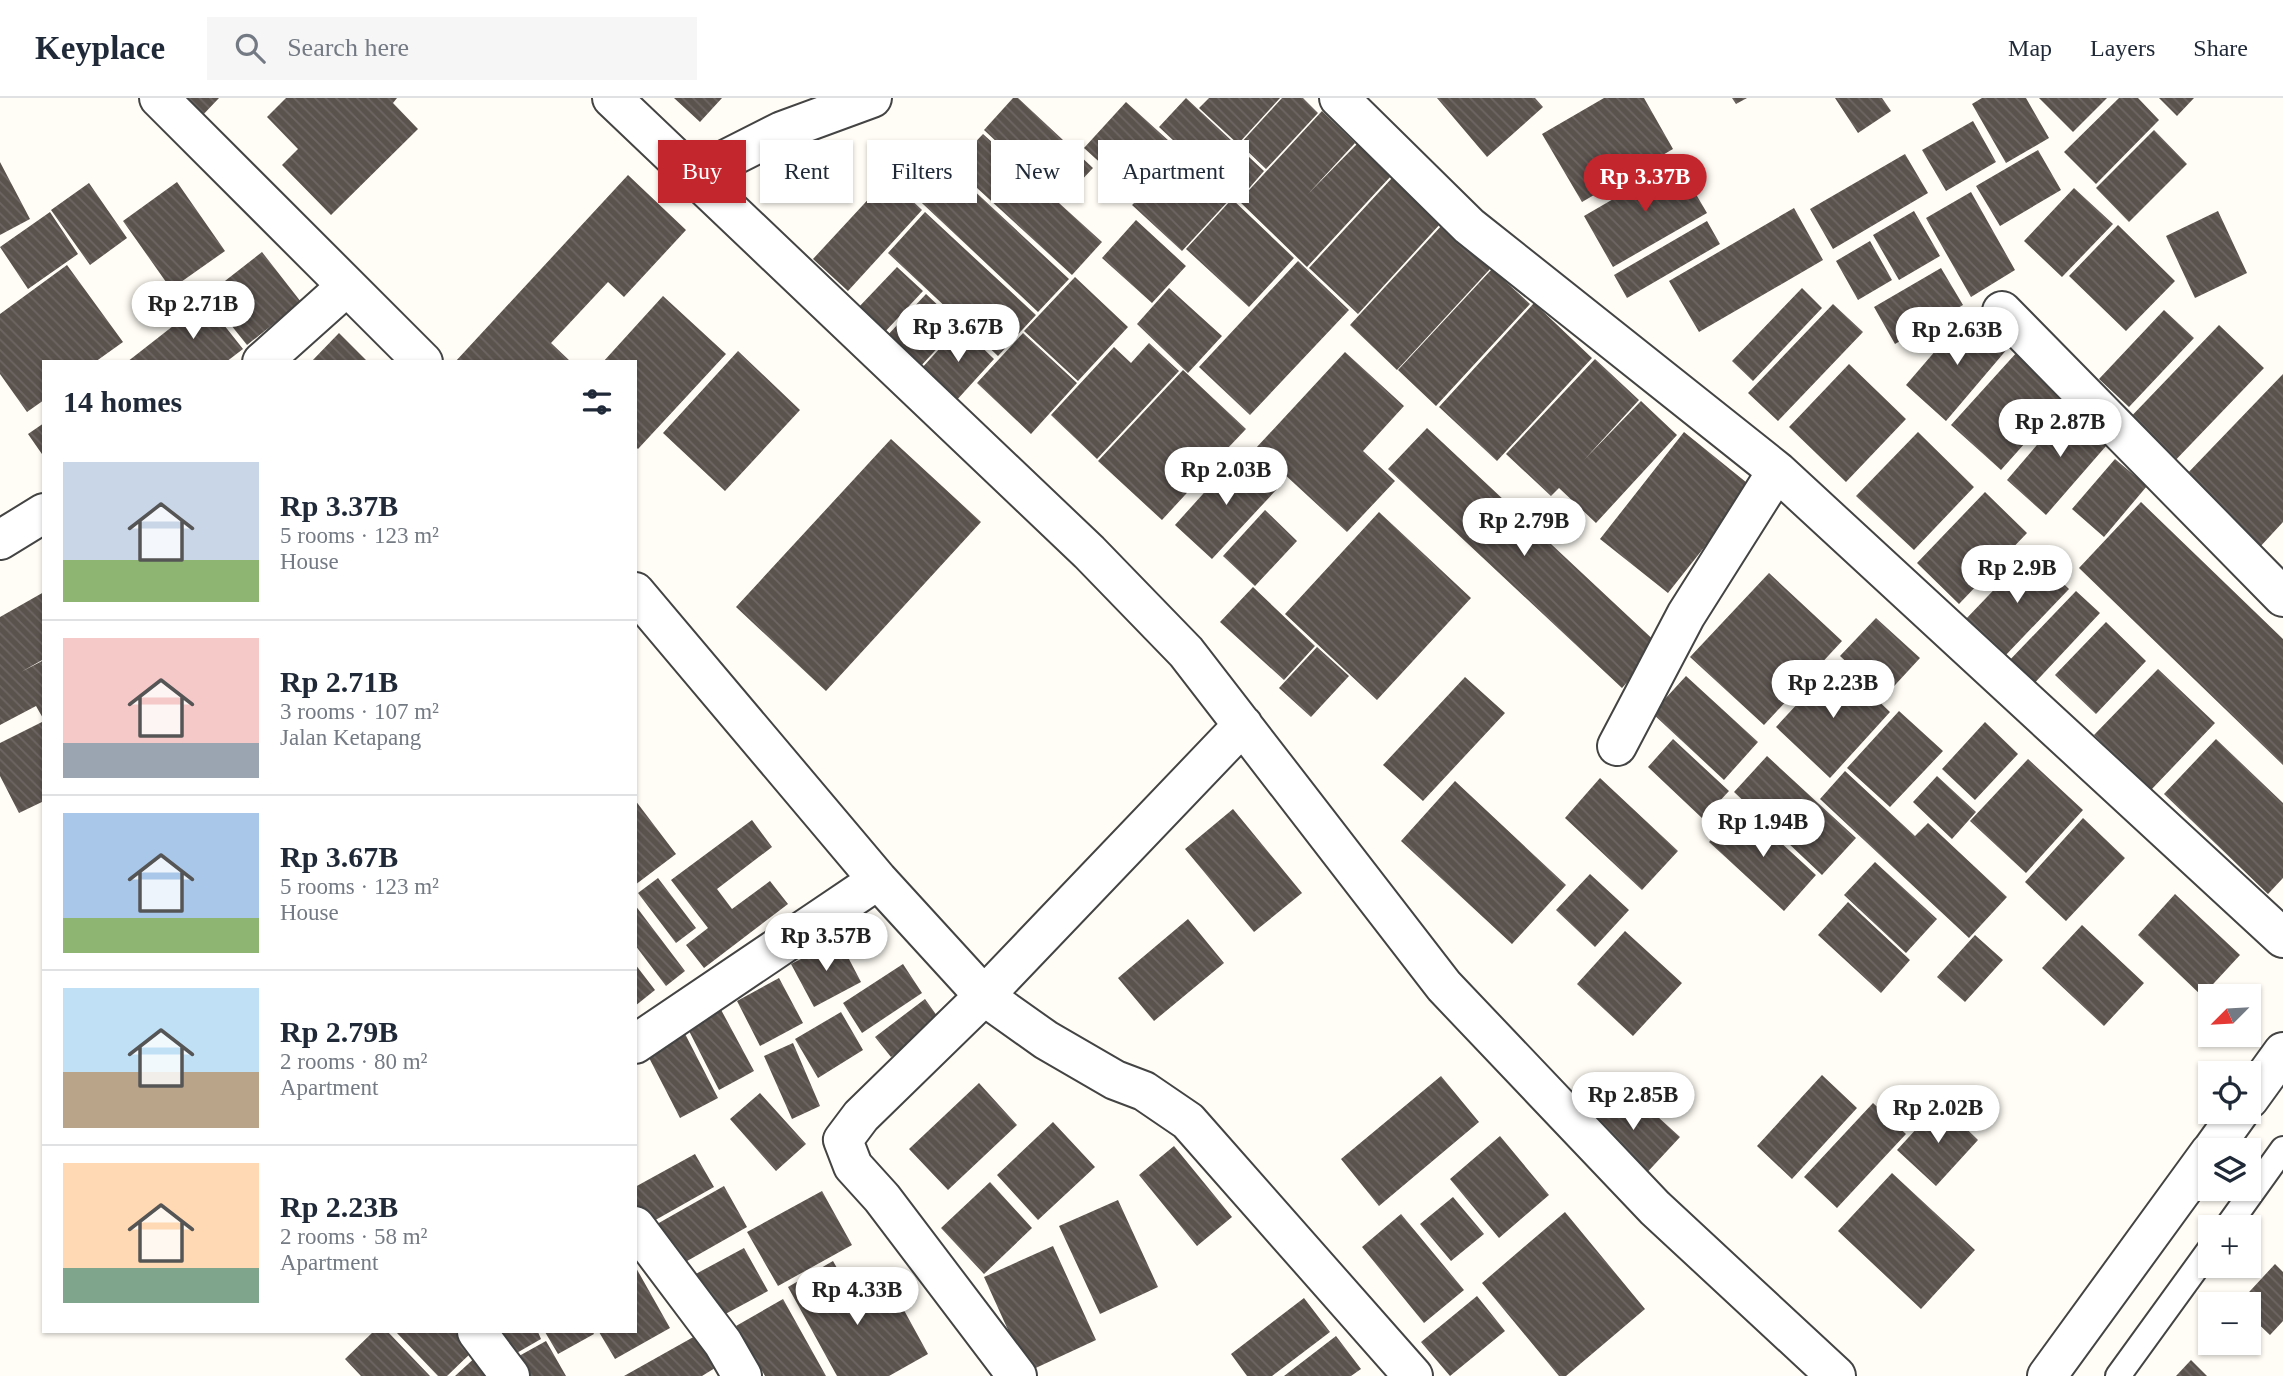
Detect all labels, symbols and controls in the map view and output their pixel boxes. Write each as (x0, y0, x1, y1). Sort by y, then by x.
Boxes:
search box (207, 17, 697, 80)
icon: search (231, 29, 269, 67)
text: Keyplace (35, 30, 165, 66)
text: Search here (287, 33, 409, 62)
text: Map (2008, 35, 2052, 61)
text: Layers (2090, 35, 2155, 61)
text: Share (2193, 35, 2248, 61)
chip: Buy (658, 140, 746, 203)
chip: Rent (760, 140, 853, 203)
chip: Filters (867, 140, 977, 203)
chip: New (991, 140, 1084, 203)
chip: Apartment (1098, 140, 1249, 203)
pin: Rp 3.37B (1573, 155, 1717, 214)
text: Rp 3.37B (1600, 164, 1690, 189)
pin: Rp 2.71B (121, 282, 265, 341)
text: Rp 2.71B (148, 291, 238, 316)
pin: Rp 3.67B (886, 304, 1030, 364)
pin: Rp 2.63B (1885, 308, 2029, 367)
text: Rp 3.67B (913, 314, 1003, 339)
text: Rp 2.63B (1912, 317, 2002, 342)
icon: filters (578, 383, 616, 421)
text: 14 homes (63, 385, 182, 418)
pin: Rp 2.87B (1988, 400, 2132, 459)
text: Rp 2.87B (2015, 409, 2105, 434)
pin: Rp 2.03B (1154, 448, 1298, 507)
text: Rp 2.03B (1181, 457, 1271, 482)
text: Rp 3.37B (280, 489, 398, 522)
icon: home (119, 490, 203, 574)
pin: Rp 2.79B (1452, 498, 1596, 558)
text: Rp 2.79B (1479, 508, 1569, 533)
text: 5 rooms · 123 m² (280, 523, 439, 548)
pin: Rp 2.9B (1952, 546, 2082, 605)
text: House (280, 549, 339, 574)
text: Rp 2.9B (1977, 555, 2057, 580)
pin: Rp 2.23B (1761, 660, 1905, 720)
text: Rp 2.71B (280, 665, 398, 698)
icon: home (119, 666, 203, 750)
text: Rp 2.23B (1788, 670, 1878, 695)
text: 3 rooms · 107 m² (280, 699, 439, 724)
text: Jalan Ketapang (280, 725, 421, 750)
pin: Rp 1.94B (1691, 800, 1835, 859)
text: Rp 1.94B (1718, 809, 1808, 834)
text: Rp 3.67B (280, 840, 398, 873)
icon: home (119, 841, 203, 925)
text: 5 rooms · 123 m² (280, 874, 439, 899)
text: House (280, 900, 339, 925)
pin: Rp 3.57B (754, 914, 898, 973)
text: Rp 3.57B (781, 923, 871, 948)
north arrow (2198, 984, 2261, 1046)
map controls (2198, 984, 2261, 1355)
text: Rp 2.79B (280, 1015, 398, 1048)
icon: home (119, 1016, 203, 1100)
text: 2 rooms · 80 m² (280, 1049, 427, 1074)
button: locate (2198, 1061, 2261, 1124)
pin: Rp 2.85B (1561, 1072, 1705, 1132)
text: Apartment (280, 1075, 378, 1100)
text: Rp 2.85B (1588, 1082, 1678, 1107)
pin: Rp 2.02B (1866, 1086, 2010, 1145)
text: Rp 2.02B (1893, 1095, 1983, 1120)
button: layers (2198, 1138, 2261, 1201)
text: Rp 2.23B (280, 1190, 398, 1223)
icon: home (119, 1191, 203, 1275)
button: + (2198, 1215, 2261, 1278)
text: 2 rooms · 58 m² (280, 1224, 427, 1249)
text: Apartment (280, 1250, 378, 1275)
pin: Rp 4.33B (785, 1268, 929, 1327)
text: Rp 4.33B (812, 1277, 902, 1302)
button: − (2198, 1292, 2261, 1355)

